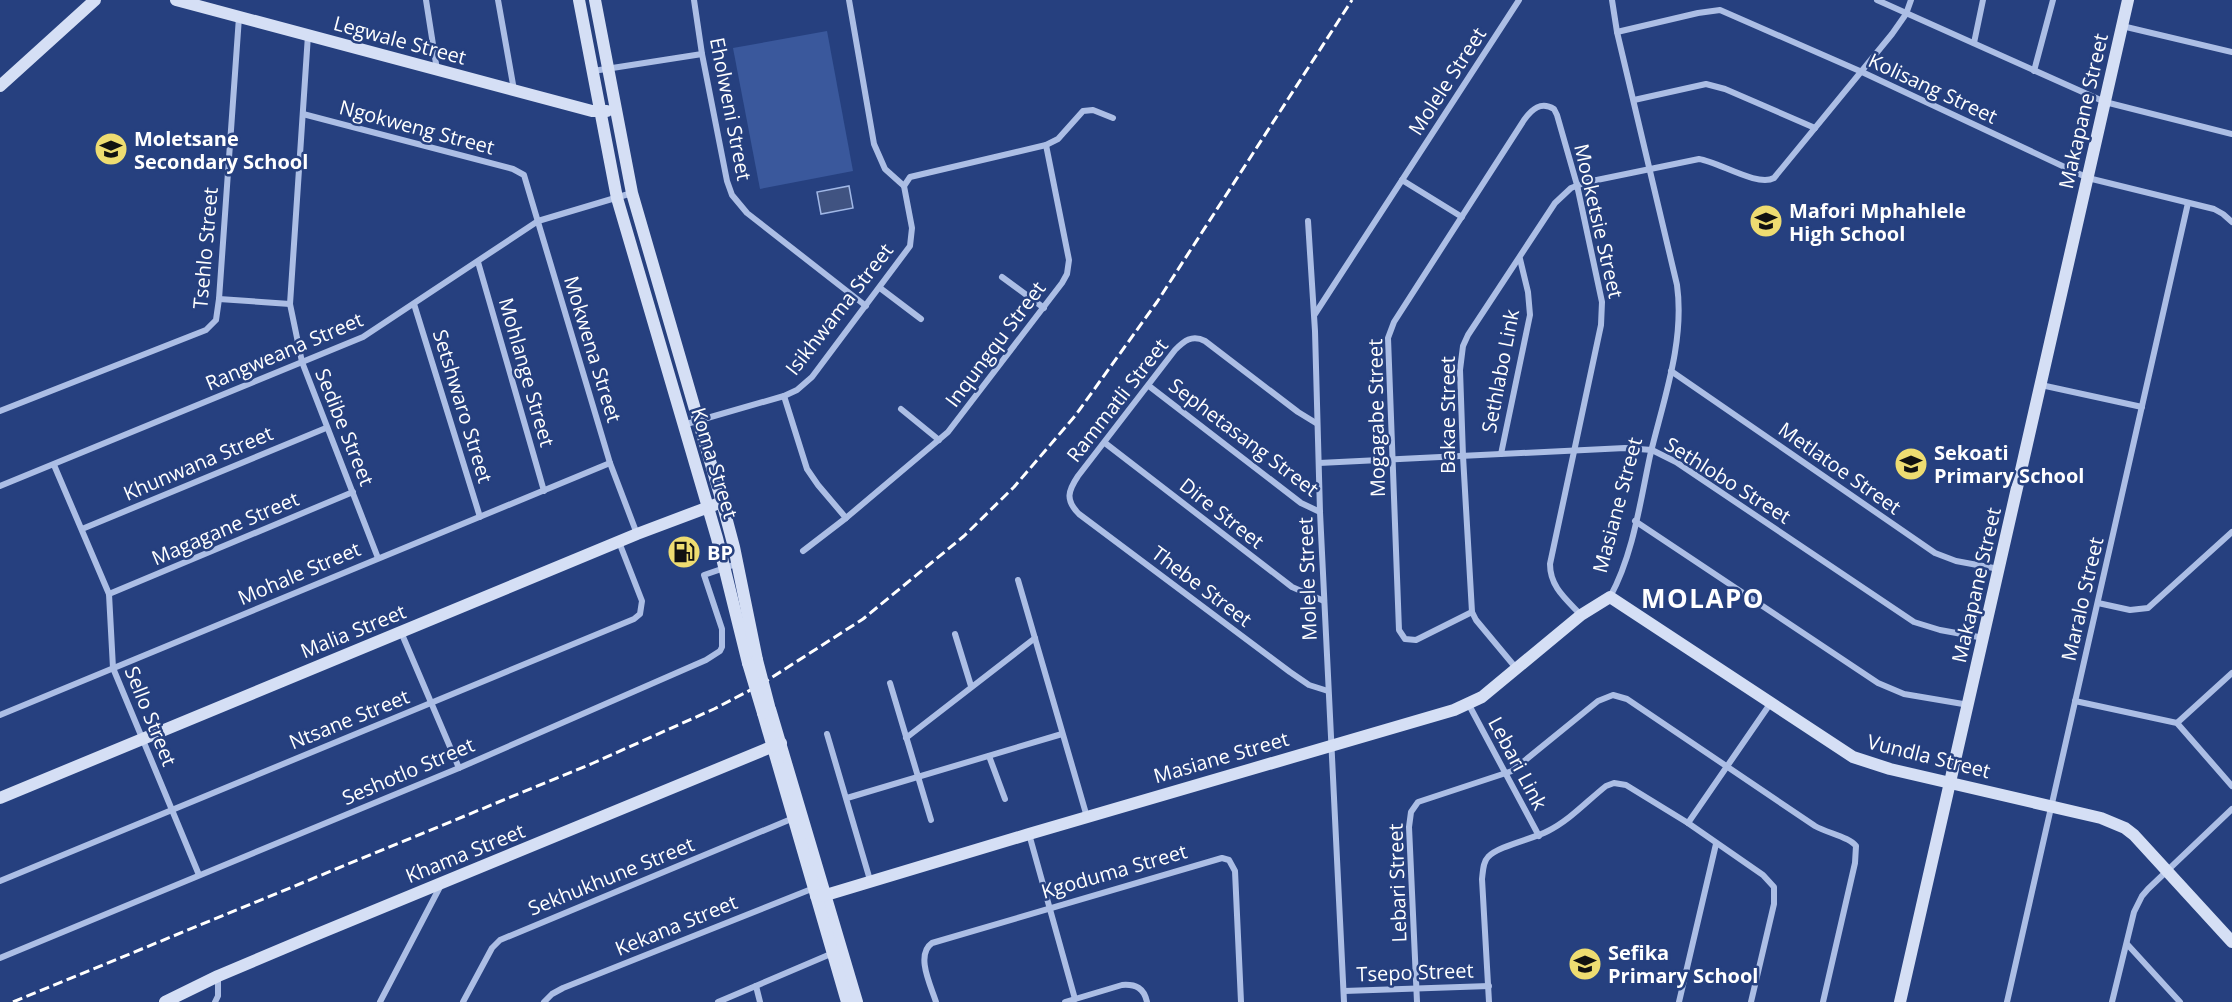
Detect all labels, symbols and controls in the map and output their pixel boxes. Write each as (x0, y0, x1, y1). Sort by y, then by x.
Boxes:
street label: Legwale Street (331, 9, 469, 71)
street label: Molele Street (1402, 22, 1492, 140)
street label: Makapane Street (2052, 31, 2114, 191)
street label: Eholweni Street (704, 35, 758, 183)
street label: Kolisang Street (1864, 46, 2002, 130)
street label: Ngokweng Street (337, 93, 497, 161)
place label: Moletsane Secondary School (134, 125, 308, 175)
school or university icon: Moletsane Secondary School (93, 131, 129, 167)
street label: Mooketsie Street (1568, 141, 1630, 301)
street label: Tsehlo Street (186, 186, 224, 310)
place label: Mafori Mphahlele High School (1789, 197, 1966, 247)
school or university icon: Mafori Mphahlele High School (1748, 203, 1784, 239)
street label: Isikhwama Street (779, 238, 899, 380)
street label: Mokwena Street (558, 273, 628, 425)
street label: Inqungqu Street (939, 276, 1051, 412)
street label: Mohlange Street (493, 294, 561, 450)
street label: Rangweana Street (201, 306, 367, 396)
street label: Sethlabo Link (1475, 306, 1525, 435)
street label: Setshwaro Street (427, 326, 499, 486)
street label: Rammatli Street (1060, 333, 1174, 467)
street label: Mogagabe Street (1361, 339, 1391, 497)
street label: Bakae Street (1434, 356, 1461, 474)
street label: Sedibe Street (309, 364, 381, 490)
street label: Sephetasang Street (1164, 372, 1324, 502)
street label: Koma Street (685, 404, 745, 522)
street label: Metlatoe Street (1773, 416, 1907, 520)
street label: Khunwana Street (119, 419, 277, 507)
street label: Sethlobo Street (1660, 430, 1796, 530)
street label: Masiane Street (1586, 434, 1648, 576)
place label: Sekoati Primary School (1934, 439, 2084, 489)
school or university icon: Sekoati Primary School (1893, 446, 1929, 482)
street label: Dire Street (1174, 472, 1270, 554)
street label: Magagane Street (147, 485, 303, 571)
street label: Makapane Street (1945, 505, 2007, 665)
street label: Molele Street (1291, 517, 1323, 641)
fuel station icon: BP (666, 534, 702, 570)
street label: Maralo Street (2055, 534, 2109, 664)
street label: Mohale Street (234, 535, 364, 611)
place label: BP (707, 539, 733, 566)
street label: Thebe Street (1146, 539, 1258, 633)
district label: MOLAPO (1641, 580, 1765, 616)
street label: Malia Street (296, 598, 410, 664)
street label: Sello Street (119, 662, 183, 770)
street label: Ntsane Street (285, 683, 413, 755)
street label: Lebari Link (1482, 712, 1554, 815)
street label: Masiane Street (1150, 725, 1292, 789)
street label: Vundla Street (1865, 728, 1993, 784)
street label: Seshotlo Street (338, 731, 478, 811)
street label: Khama Street (401, 817, 529, 889)
street label: Lebari Street (1381, 823, 1413, 943)
street label: Sekhukhune Street (524, 830, 698, 922)
street label: Kgoduma Street (1038, 837, 1190, 905)
street label: Kekana Street (611, 888, 741, 962)
place label: Sefika Primary School (1608, 939, 1758, 989)
school or university icon: Sefika Primary School (1567, 946, 1603, 982)
street label: Tsepo Street (1356, 956, 1474, 988)

